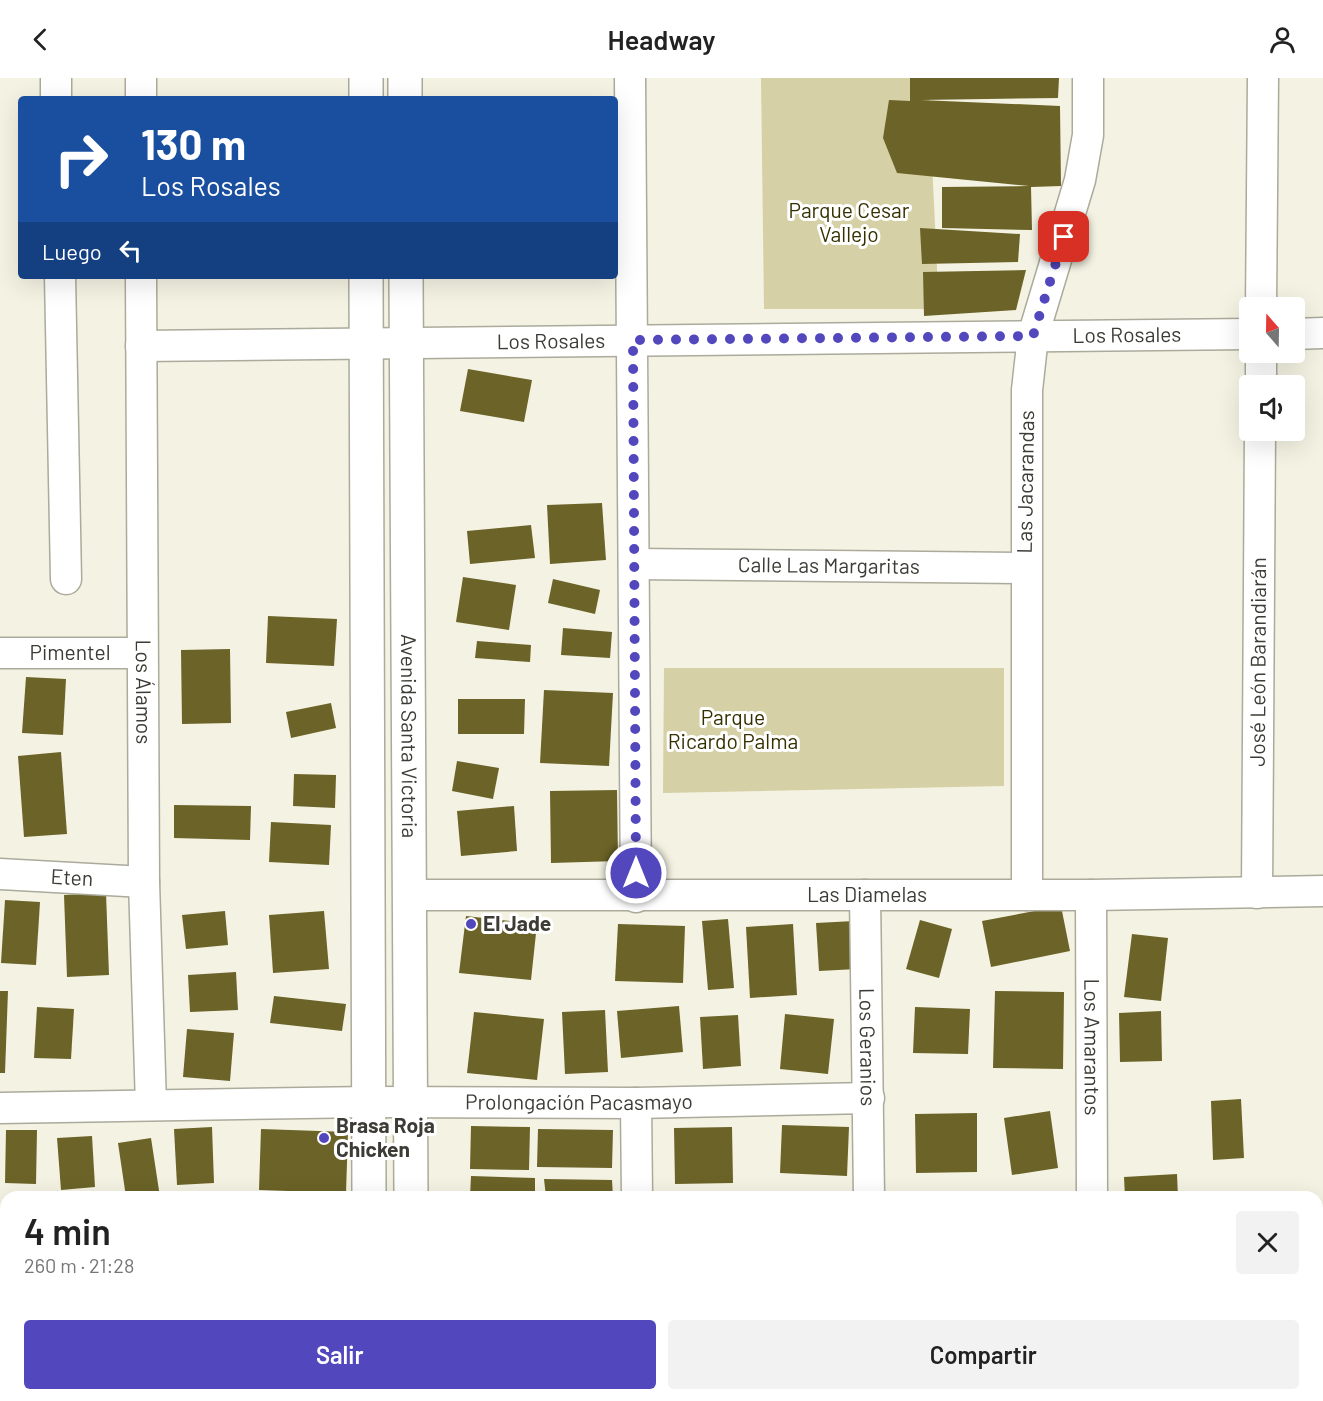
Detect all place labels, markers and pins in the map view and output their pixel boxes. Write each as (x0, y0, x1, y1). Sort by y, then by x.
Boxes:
pin (1038, 211, 1089, 262)
place label: El Jade (483, 910, 551, 935)
marker: El Jade (464, 917, 478, 931)
place label: Brasa Roja Chicken (336, 1112, 435, 1161)
marker: Brasa Roja Chicken (317, 1131, 331, 1145)

